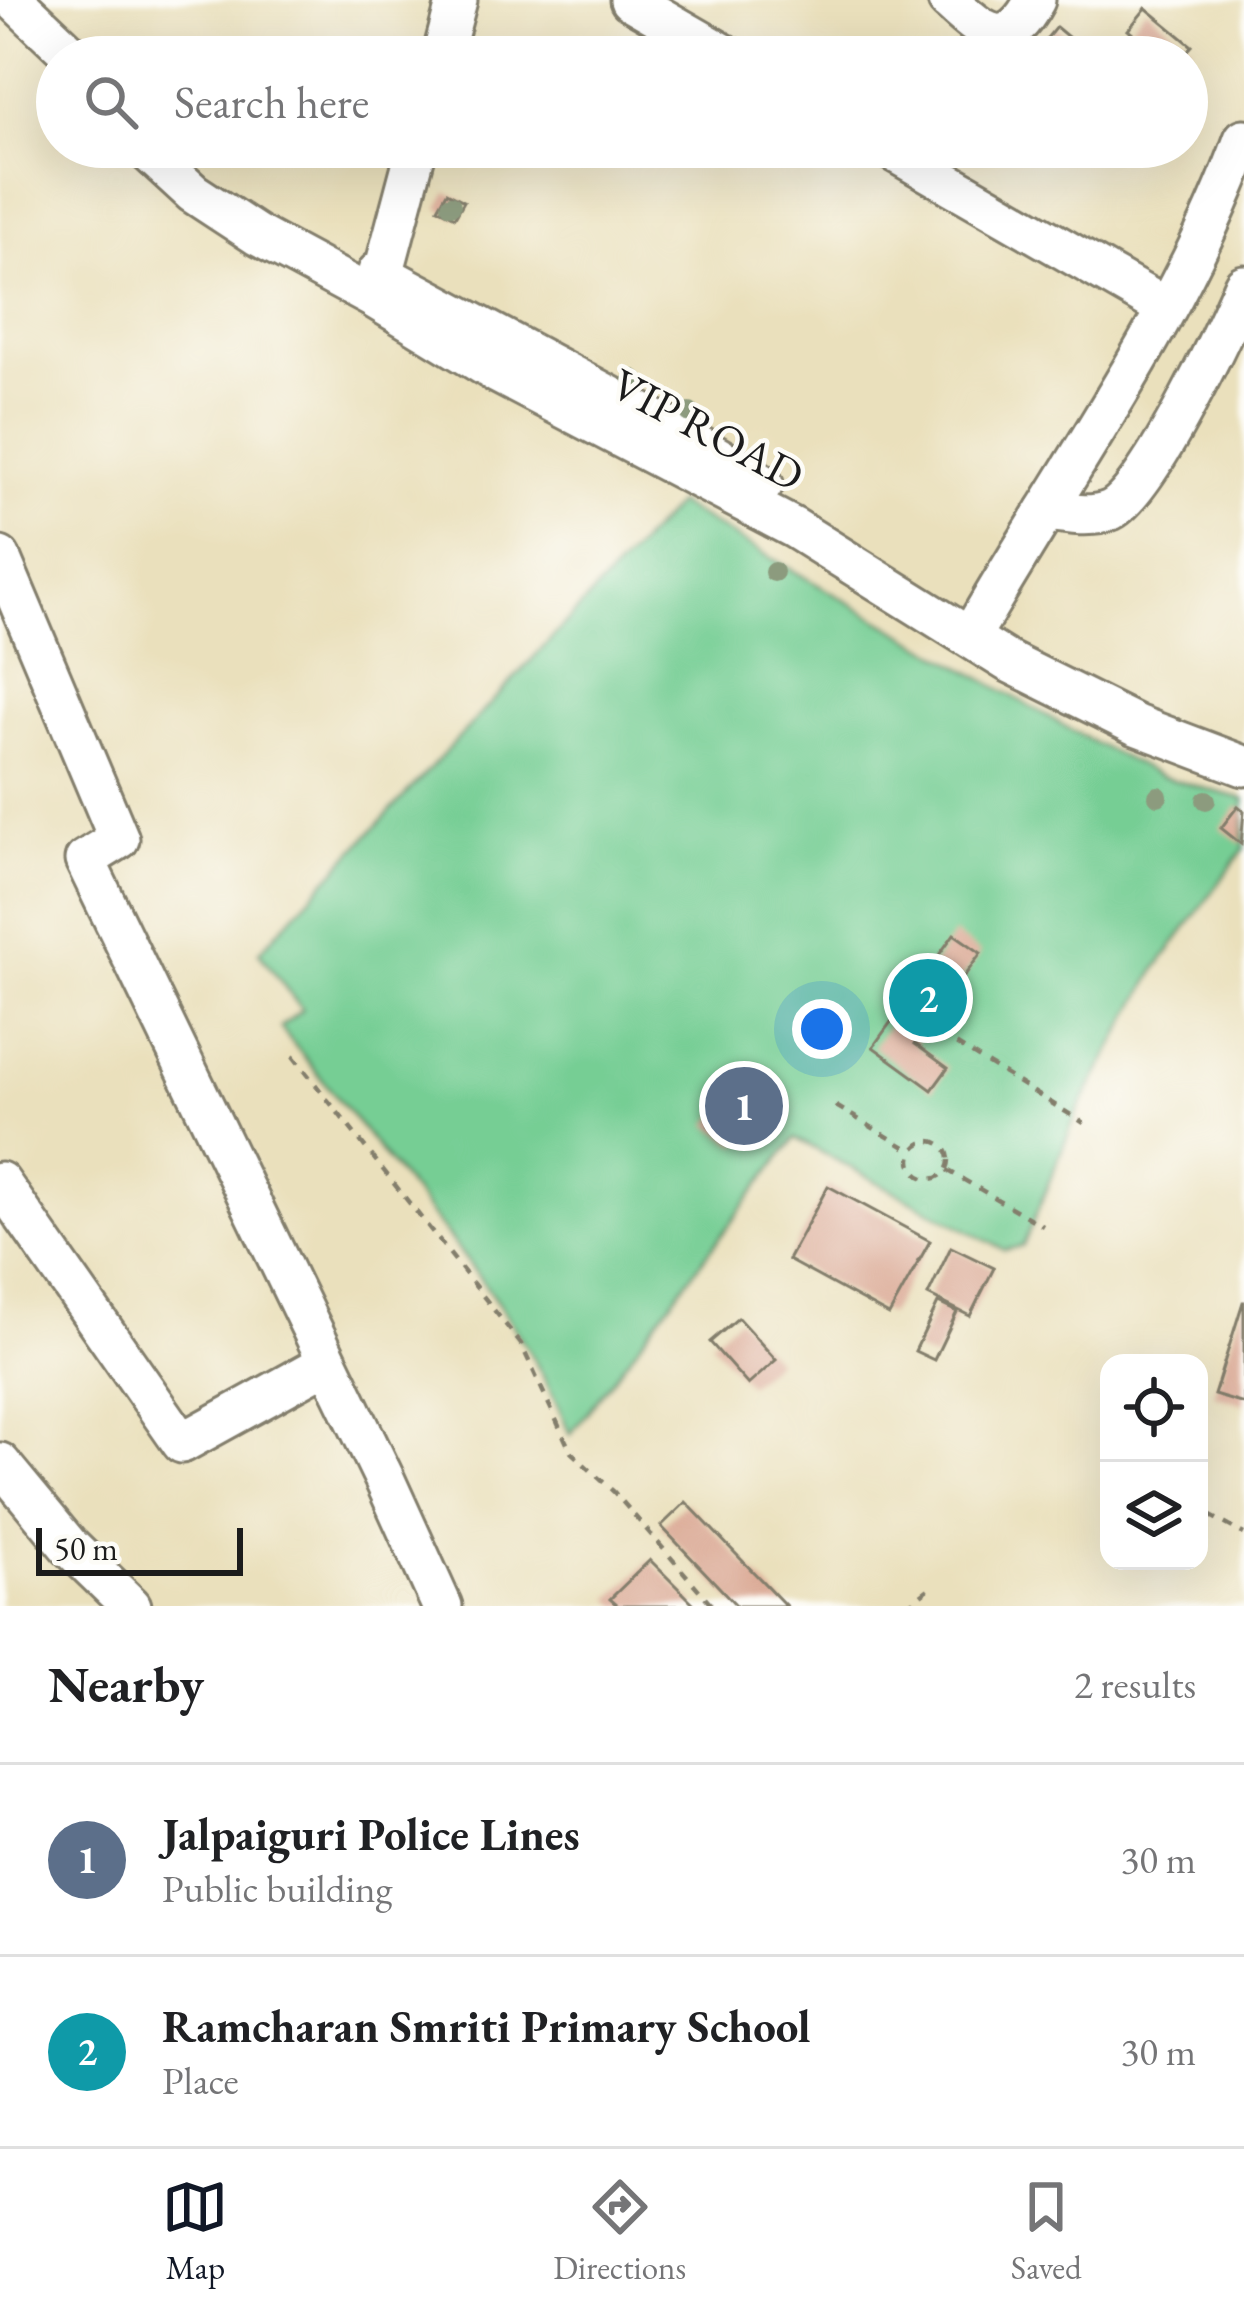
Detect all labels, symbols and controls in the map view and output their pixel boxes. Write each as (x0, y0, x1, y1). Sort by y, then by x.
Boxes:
search box (36, 36, 1208, 168)
icon: search (78, 69, 144, 135)
text: Search here (174, 73, 369, 131)
street label: VIP ROAD (602, 354, 814, 504)
pin: 2 (889, 953, 967, 1043)
your location (792, 999, 852, 1059)
pin: 1 (705, 1061, 783, 1151)
map controls (1100, 1354, 1208, 1570)
button: locate (1100, 1354, 1208, 1462)
button: layers (1100, 1462, 1208, 1570)
scale bar (36, 1522, 243, 1575)
text: 50 m (54, 1527, 118, 1570)
text: Nearby (48, 1651, 204, 1717)
text: 2 results (1074, 1659, 1196, 1710)
text: Jalpaiguri Police Lines (162, 1805, 580, 1863)
text: 1 (77, 1834, 97, 1885)
text: 30 m (1120, 1834, 1196, 1885)
text: Public building (162, 1863, 393, 1914)
text: Ramcharan Smriti Primary School (162, 1997, 811, 2055)
text: 2 (77, 2026, 97, 2077)
text: 30 m (1120, 2026, 1196, 2077)
text: Place (162, 2055, 239, 2106)
tab: Map (162, 2174, 228, 2289)
tab: Directions (553, 2174, 686, 2289)
tab: Saved (1011, 2174, 1082, 2289)

